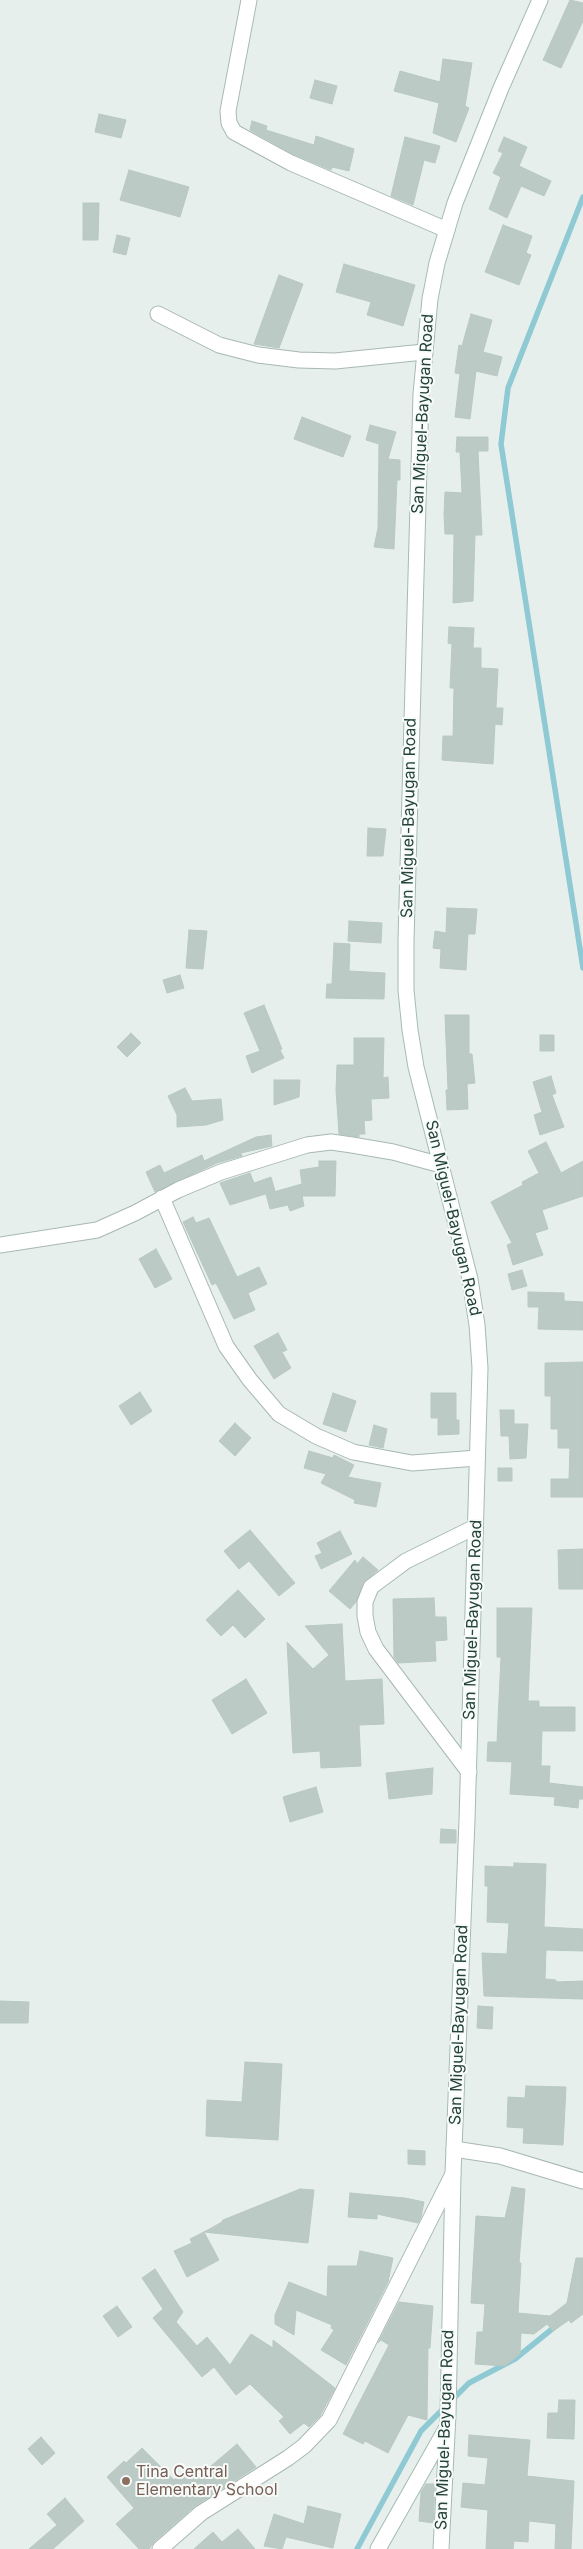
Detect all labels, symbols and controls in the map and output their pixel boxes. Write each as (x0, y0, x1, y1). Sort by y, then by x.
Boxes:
street label: San Miguel-Bayugan Road (408, 313, 438, 515)
street label: San Miguel-Bayugan Road (398, 718, 420, 918)
street label: San Miguel-Bayugan Road (421, 1118, 485, 1318)
street label: San Miguel-Bayugan Road (460, 1520, 486, 1720)
street label: San Miguel-Bayugan Road (446, 1925, 472, 2125)
street label: San Miguel-Bayugan Road (432, 2330, 458, 2530)
place label: Tina Central Elementary School (136, 2462, 278, 2500)
marker: Tina Central Elementary School (120, 2475, 132, 2487)

